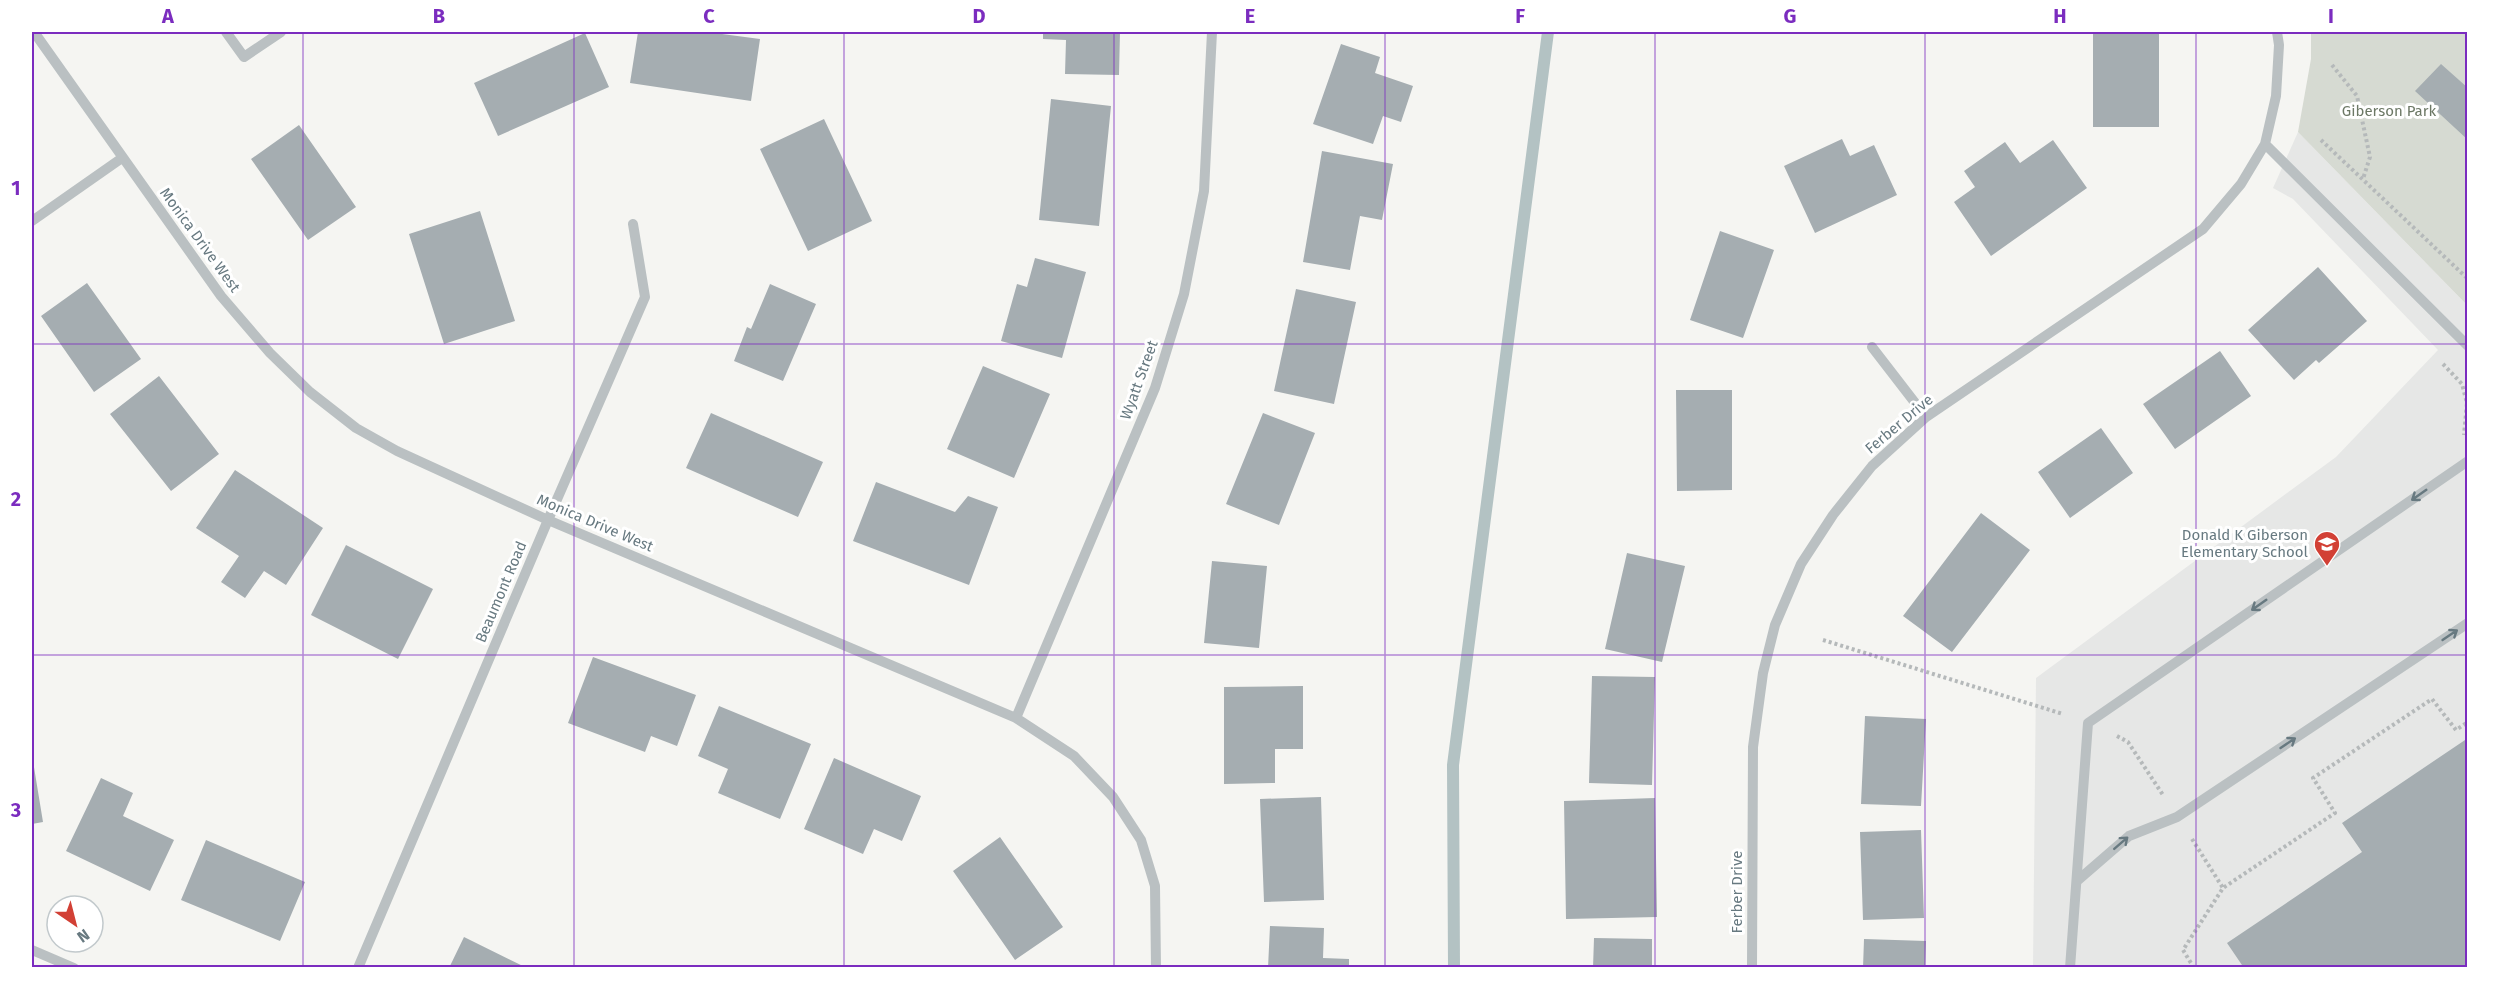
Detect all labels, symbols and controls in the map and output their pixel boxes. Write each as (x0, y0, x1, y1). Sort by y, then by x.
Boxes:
text: A (161, 4, 175, 28)
text: B (433, 4, 445, 28)
text: C (703, 4, 715, 28)
text: D (972, 4, 986, 28)
text: E (1245, 4, 1255, 28)
text: F (1515, 4, 1525, 28)
text: G (1784, 4, 1796, 28)
text: H (2053, 4, 2067, 28)
text: I (2328, 4, 2334, 28)
park label: Giberson Park (2342, 102, 2437, 120)
text: 1 (11, 176, 21, 200)
street label: Monica Drive West (156, 184, 244, 296)
street label: Wyatt Street (1116, 337, 1162, 422)
street label: Ferber Drive (1861, 390, 1937, 458)
text: 2 (11, 487, 21, 511)
one-way arrow (2412, 489, 2428, 501)
street label: Monica Drive West (534, 490, 656, 556)
place label: Donald K Giberson Elementary School (2181, 526, 2309, 561)
school or university icon: Donald K Giberson Elementary School (2312, 529, 2342, 567)
street label: Beaumont Road (472, 539, 530, 645)
one-way arrow (2251, 599, 2267, 611)
one-way arrow (2441, 629, 2458, 641)
one-way arrow (2279, 737, 2296, 749)
text: 3 (10, 798, 21, 822)
one-way arrow (2113, 836, 2129, 849)
street label: Ferber Drive (1728, 851, 1746, 933)
north arrow (45, 894, 105, 954)
text: N (74, 925, 93, 947)

